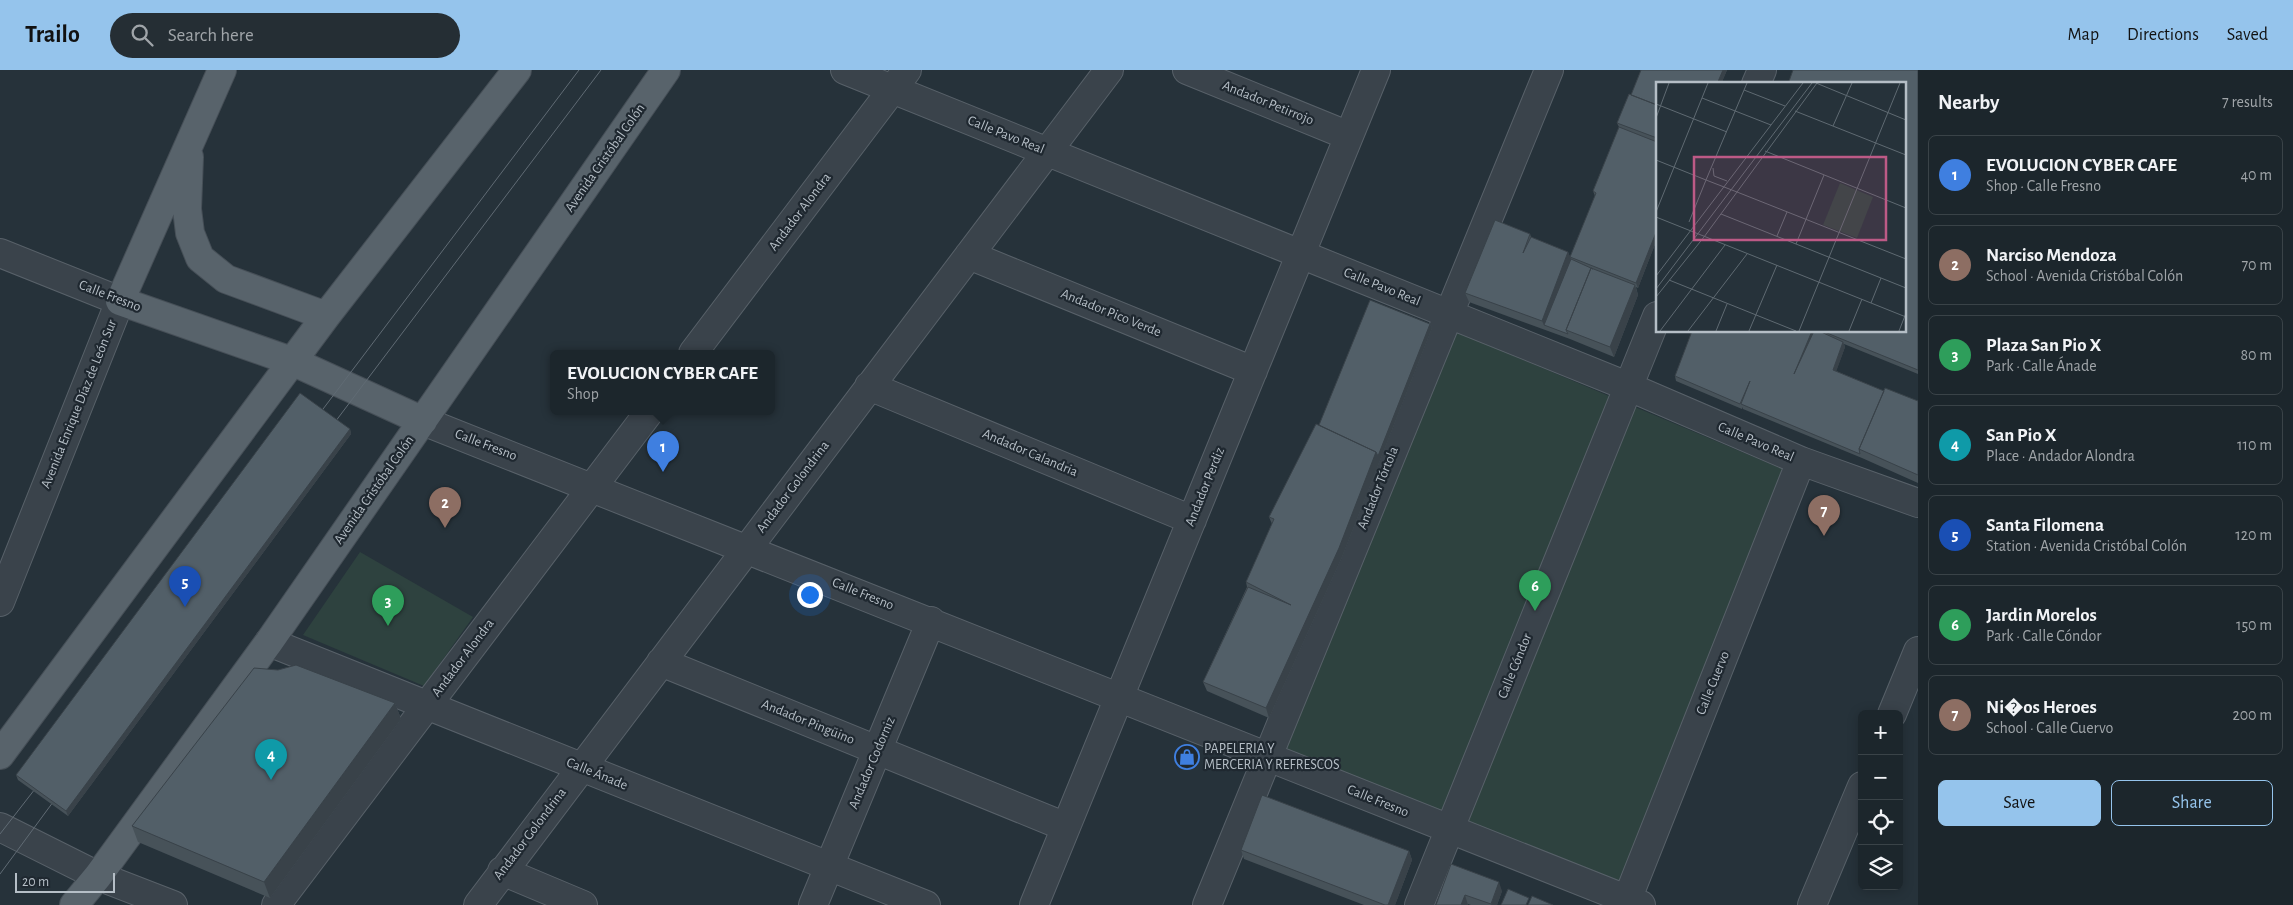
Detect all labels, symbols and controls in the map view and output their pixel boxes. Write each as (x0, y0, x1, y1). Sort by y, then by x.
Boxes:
search box (110, 13, 460, 58)
icon: search (128, 21, 156, 49)
text: Trailo (25, 23, 80, 47)
text: Search here (168, 26, 254, 45)
text: Map (2068, 26, 2099, 44)
text: Directions (2127, 26, 2199, 44)
text: Saved (2227, 26, 2268, 44)
street label: Andador Petirrojo (1220, 78, 1316, 128)
inset map (1656, 82, 1906, 332)
text: Nearby (1938, 92, 1999, 113)
text: 7 results (2222, 94, 2273, 110)
street label: Avenida Cristóbal Colón (562, 101, 648, 215)
street label: Calle Pavo Real (966, 113, 1046, 157)
text: EVOLUCION CYBER CAFE (1986, 156, 2177, 175)
text: 1 (1952, 167, 1958, 183)
text: 40 m (2240, 167, 2272, 183)
street label: Andador Alondra (766, 170, 834, 253)
text: Shop · Calle Fresno (1986, 178, 2101, 194)
text: Narciso Mendoza (1986, 246, 2117, 265)
text: 2 (1951, 257, 1959, 273)
text: 70 m (2241, 257, 2272, 273)
street label: Calle Pavo Real (1342, 265, 1422, 309)
text: School · Avenida Cristóbal Colón (1986, 268, 2183, 284)
street label: Calle Fresno (77, 278, 143, 314)
street label: Andador Pico Verde (1059, 286, 1163, 340)
street label: Avenida Enrique Díaz de León Sur (39, 317, 120, 490)
text: Plaza San Pio X (1986, 336, 2101, 355)
text: 3 (1952, 347, 1958, 363)
text: 80 m (2241, 347, 2272, 363)
popup (550, 350, 775, 415)
text: Park · Calle Ánade (1986, 358, 2097, 374)
text: EVOLUCION CYBER CAFE (567, 364, 758, 383)
text: Shop (567, 386, 599, 402)
street label: Calle Pavo Real (1716, 420, 1796, 464)
text: San Pio X (1986, 426, 2057, 445)
street label: Calle Fresno (453, 427, 519, 463)
street label: Andador Calandria (980, 427, 1080, 480)
pin: 1 (647, 431, 679, 472)
street label: Avenida Cristóbal Colón (331, 433, 417, 547)
text: 4 (1951, 437, 1959, 453)
text: 110 m (2237, 437, 2272, 453)
street label: Andador Golondrina (754, 438, 832, 536)
street label: Andador Tórtola (1355, 444, 1401, 531)
street label: Andador Perdiz (1183, 445, 1227, 528)
text: Place · Andador Alondra (1986, 448, 2135, 464)
pin: 2 (429, 487, 461, 528)
pin: 7 (1808, 495, 1840, 536)
text: Santa Filomena (1986, 516, 2104, 535)
text: 5 (1952, 527, 1958, 543)
text: 120 m (2235, 527, 2272, 543)
text: Station · Avenida Cristóbal Colón (1986, 538, 2187, 554)
pin: 5 (169, 566, 201, 607)
pin: 6 (1519, 570, 1551, 611)
street label: Calle Fresno (830, 575, 896, 613)
your location (797, 582, 823, 608)
pin: 3 (372, 585, 404, 626)
text: Jardin Morelos (1986, 606, 2097, 625)
street label: Andador Alondra (429, 616, 497, 699)
text: 6 (1951, 617, 1959, 633)
text: 150 m (2236, 617, 2272, 633)
text: Park · Calle Cóndor (1986, 628, 2101, 644)
street label: Calle Cóndor (1496, 631, 1535, 701)
street label: Calle Cuervo (1694, 649, 1732, 717)
street label: Andador Pingüino (759, 697, 857, 747)
text: Ni�os Heroes (1986, 698, 2097, 717)
text: 7 (1952, 707, 1958, 723)
text: 200 m (2232, 707, 2272, 723)
map controls (1858, 710, 1903, 890)
button: + (1858, 710, 1903, 755)
street label: Andador Codorniz (846, 715, 898, 811)
text: School · Calle Cuervo (1986, 720, 2113, 736)
pin: 4 (255, 739, 287, 780)
place label: PAPELERIA Y MERCERIA Y REFRESCOS (1204, 742, 1340, 772)
shop icon: PAPELERIA Y MERCERIA Y REFRESCOS (1174, 744, 1200, 770)
street label: Calle Ánade (564, 753, 631, 793)
button: − (1858, 755, 1903, 800)
button: Save (1938, 780, 2101, 826)
button: Share (2111, 780, 2273, 826)
street label: Calle Fresno (1345, 782, 1411, 820)
street label: Andador Golondrina (491, 785, 569, 883)
button: locate (1858, 800, 1903, 845)
button: layers (1858, 845, 1903, 890)
scale bar (15, 870, 115, 893)
text: 20 m (22, 875, 49, 889)

